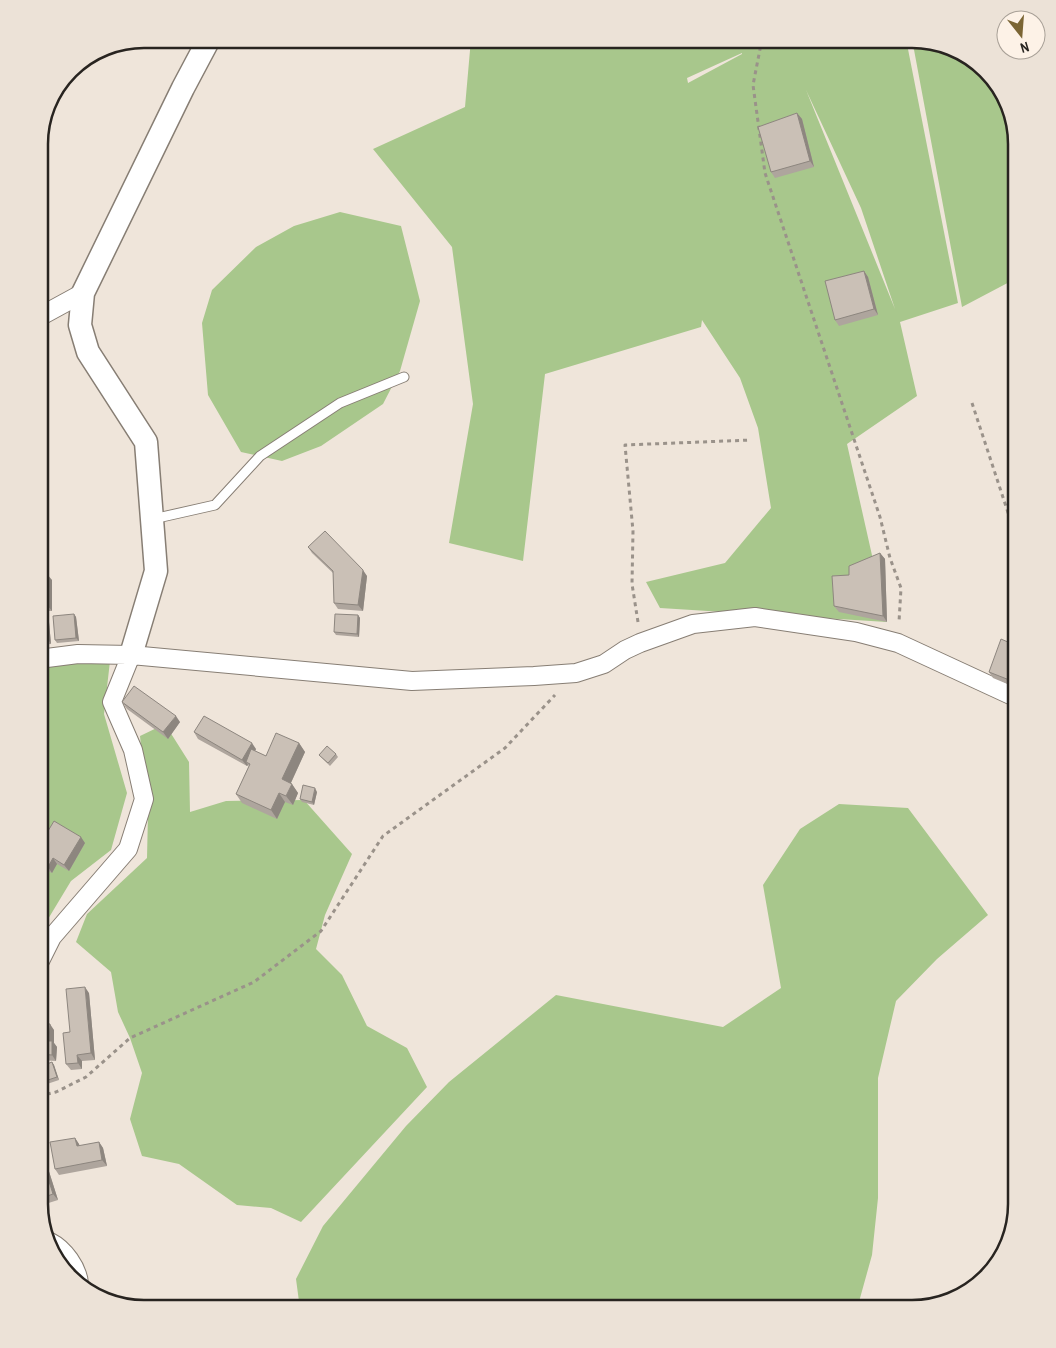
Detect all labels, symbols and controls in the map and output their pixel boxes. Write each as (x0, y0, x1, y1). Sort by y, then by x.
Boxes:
north arrow (996, 10, 1046, 60)
text: N (1018, 38, 1031, 57)

